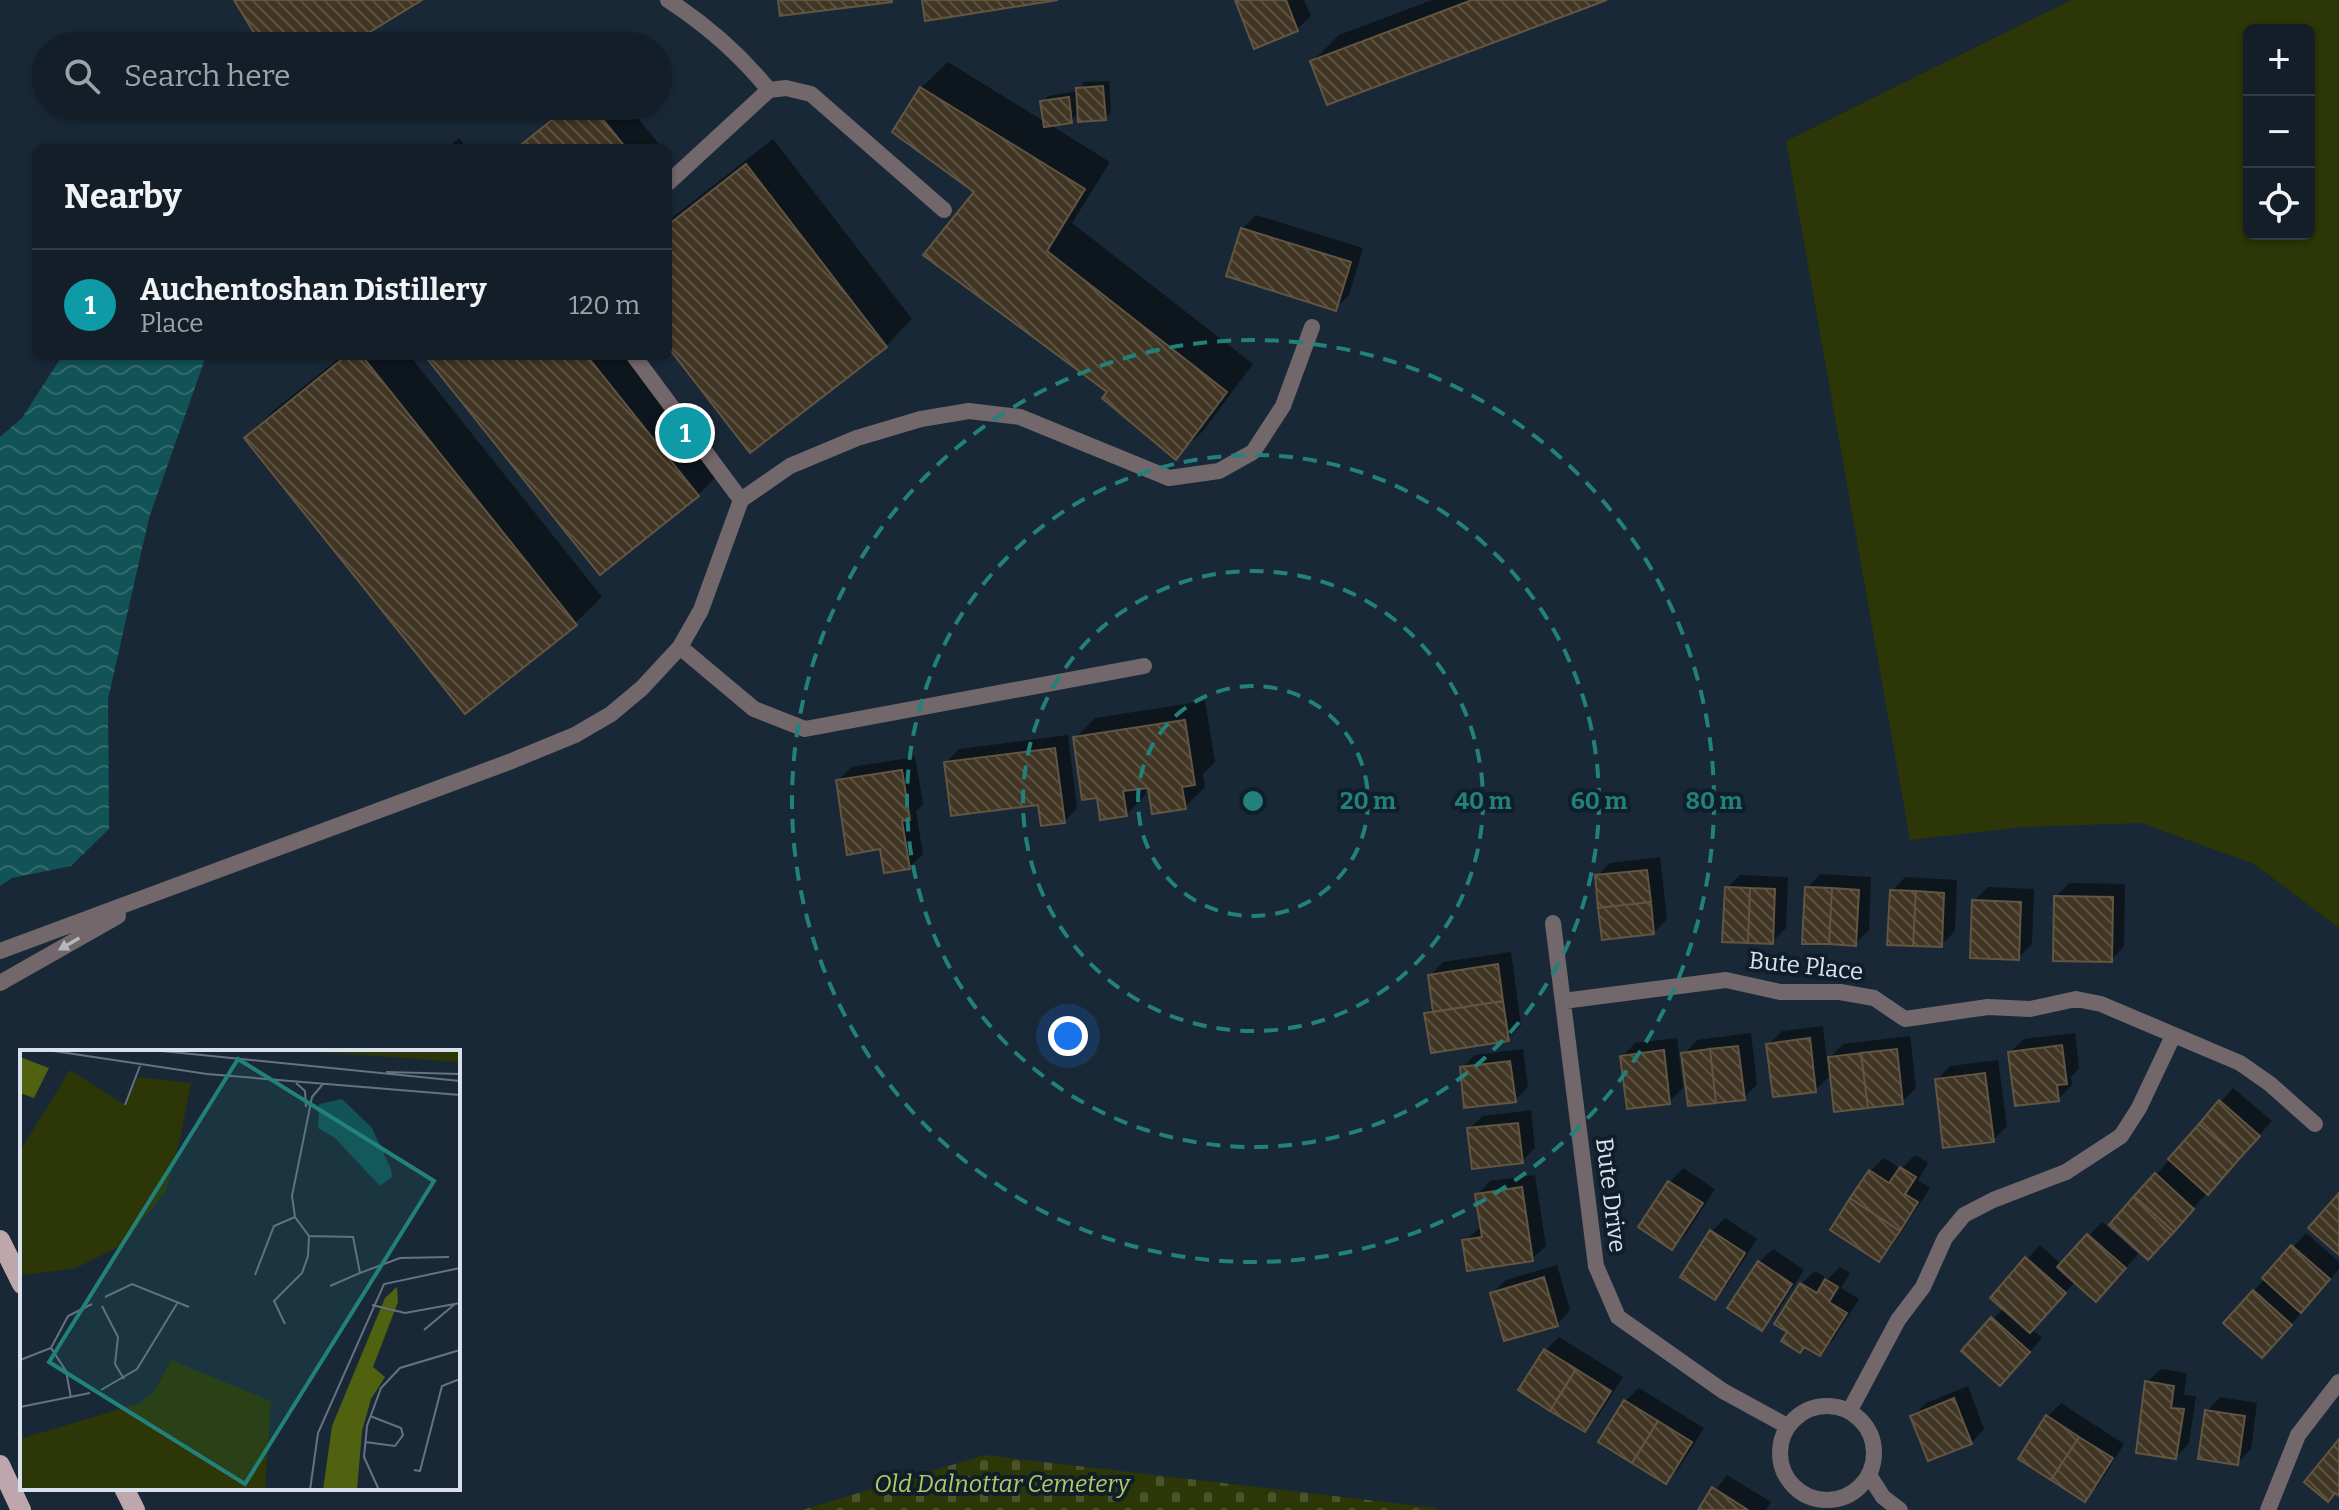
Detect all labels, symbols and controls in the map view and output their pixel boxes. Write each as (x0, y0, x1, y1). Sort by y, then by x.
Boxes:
map controls (2243, 24, 2315, 240)
button: + (2243, 24, 2315, 96)
search box (32, 32, 672, 120)
icon: search (60, 54, 104, 98)
text: Search here (124, 58, 291, 94)
button: − (2243, 96, 2315, 168)
button: locate (2243, 168, 2315, 240)
text: Nearby (64, 176, 182, 217)
text: Auchentoshan Distillery (140, 272, 487, 308)
text: 1 (84, 290, 96, 321)
text: 120 m (569, 290, 640, 321)
text: Place (140, 308, 204, 339)
pin: 1 (659, 403, 711, 463)
centre of rings (1239, 787, 1267, 815)
text: 20 m (1340, 787, 1396, 815)
text: 40 m (1454, 787, 1512, 815)
text: 60 m (1571, 787, 1627, 815)
text: 80 m (1686, 787, 1743, 815)
one-way arrow (58, 937, 80, 951)
street label: Bute Place (1747, 946, 1865, 986)
your location (1048, 1016, 1088, 1056)
inset map (20, 1050, 460, 1490)
street label: Bute Drive (1590, 1136, 1632, 1254)
park label: Old Dalnottar Cemetery (874, 1470, 1131, 1498)

